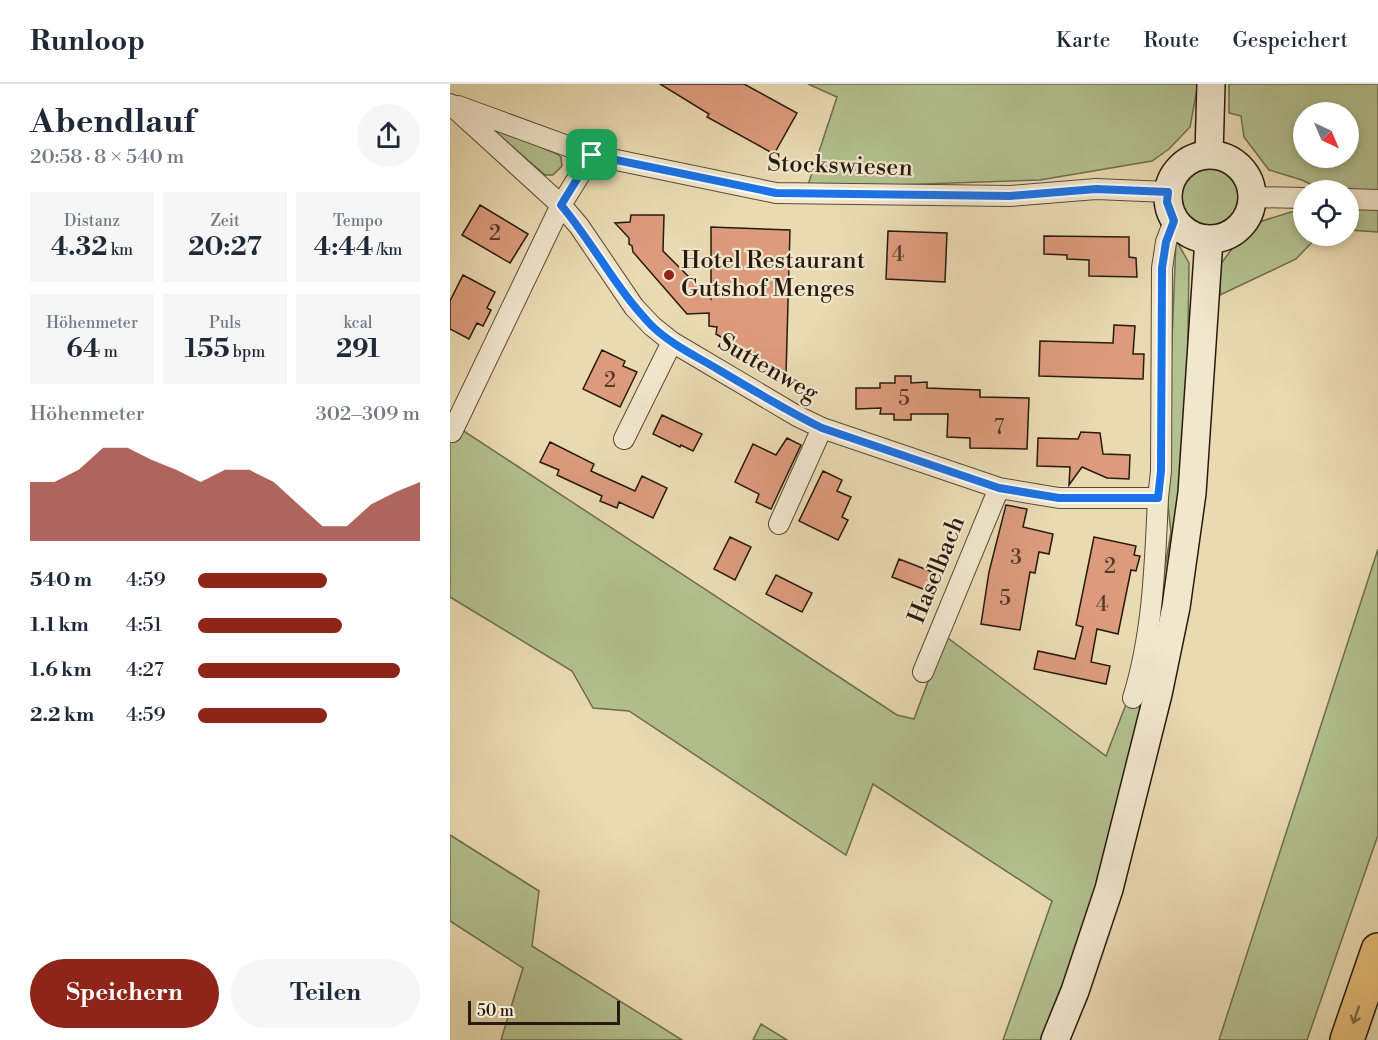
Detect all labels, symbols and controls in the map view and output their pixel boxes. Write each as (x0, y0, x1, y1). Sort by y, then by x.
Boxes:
text: Runloop (30, 24, 145, 59)
text: Karte (1056, 28, 1110, 54)
text: Route (1143, 28, 1199, 54)
text: Gespeichert (1232, 28, 1348, 54)
text: Abendlauf (30, 102, 195, 143)
north arrow (1293, 102, 1359, 168)
map controls (1293, 102, 1359, 246)
button: share (357, 104, 420, 167)
pin (566, 129, 617, 180)
icon: arrive (575, 138, 608, 171)
text: 20:58 · 8 × 540 m (30, 145, 184, 170)
street label: Stockswiesen (767, 148, 913, 184)
button: locate (1293, 180, 1359, 246)
text: Distanz (64, 211, 120, 231)
text: Zeit (210, 211, 240, 231)
text: Tempo (333, 211, 383, 231)
house number: 2 (489, 221, 501, 247)
text: 4.32 (51, 231, 107, 263)
text: 20:27 (188, 231, 262, 263)
text: 4:44 (314, 231, 374, 263)
text: km (107, 240, 133, 260)
text: /km (374, 240, 402, 260)
house number: 4 (892, 242, 904, 268)
place label: Hotel Restaurant Gutshof Menges (681, 246, 866, 304)
marker: Hotel Restaurant Gutshof Menges (662, 268, 676, 282)
text: Höhenmeter (46, 313, 138, 333)
text: Puls (209, 313, 241, 333)
text: kcal (343, 313, 373, 333)
street label: Suttenweg (712, 327, 824, 409)
text: 64 (66, 333, 101, 365)
text: 155 (185, 333, 230, 365)
text: 291 (336, 333, 380, 365)
text: m (101, 342, 118, 362)
text: bpm (230, 342, 265, 362)
house number: 2 (604, 368, 616, 394)
house number: 5 (898, 386, 910, 412)
text: Höhenmeter (30, 402, 144, 427)
text: 302–309 m (316, 402, 420, 427)
house number: 7 (994, 415, 1005, 441)
street label: Haselbach (902, 512, 972, 628)
house number: 3 (1010, 545, 1022, 571)
house number: 2 (1104, 554, 1116, 580)
text: 540 m (30, 568, 92, 593)
text: 4:59 (126, 568, 166, 593)
house number: 5 (999, 586, 1011, 612)
house number: 4 (1096, 592, 1108, 618)
text: 1.1 km (30, 613, 89, 638)
text: 4:51 (126, 613, 162, 638)
text: 1.6 km (30, 658, 92, 683)
text: 4:27 (126, 658, 164, 683)
text: 2.2 km (30, 703, 94, 728)
text: 4:59 (126, 703, 166, 728)
button: Speichern (30, 959, 219, 1028)
button: Teilen (231, 959, 420, 1028)
scale bar (468, 998, 620, 1026)
text: 50 m (477, 1001, 514, 1021)
one-way arrow (1349, 1005, 1360, 1024)

